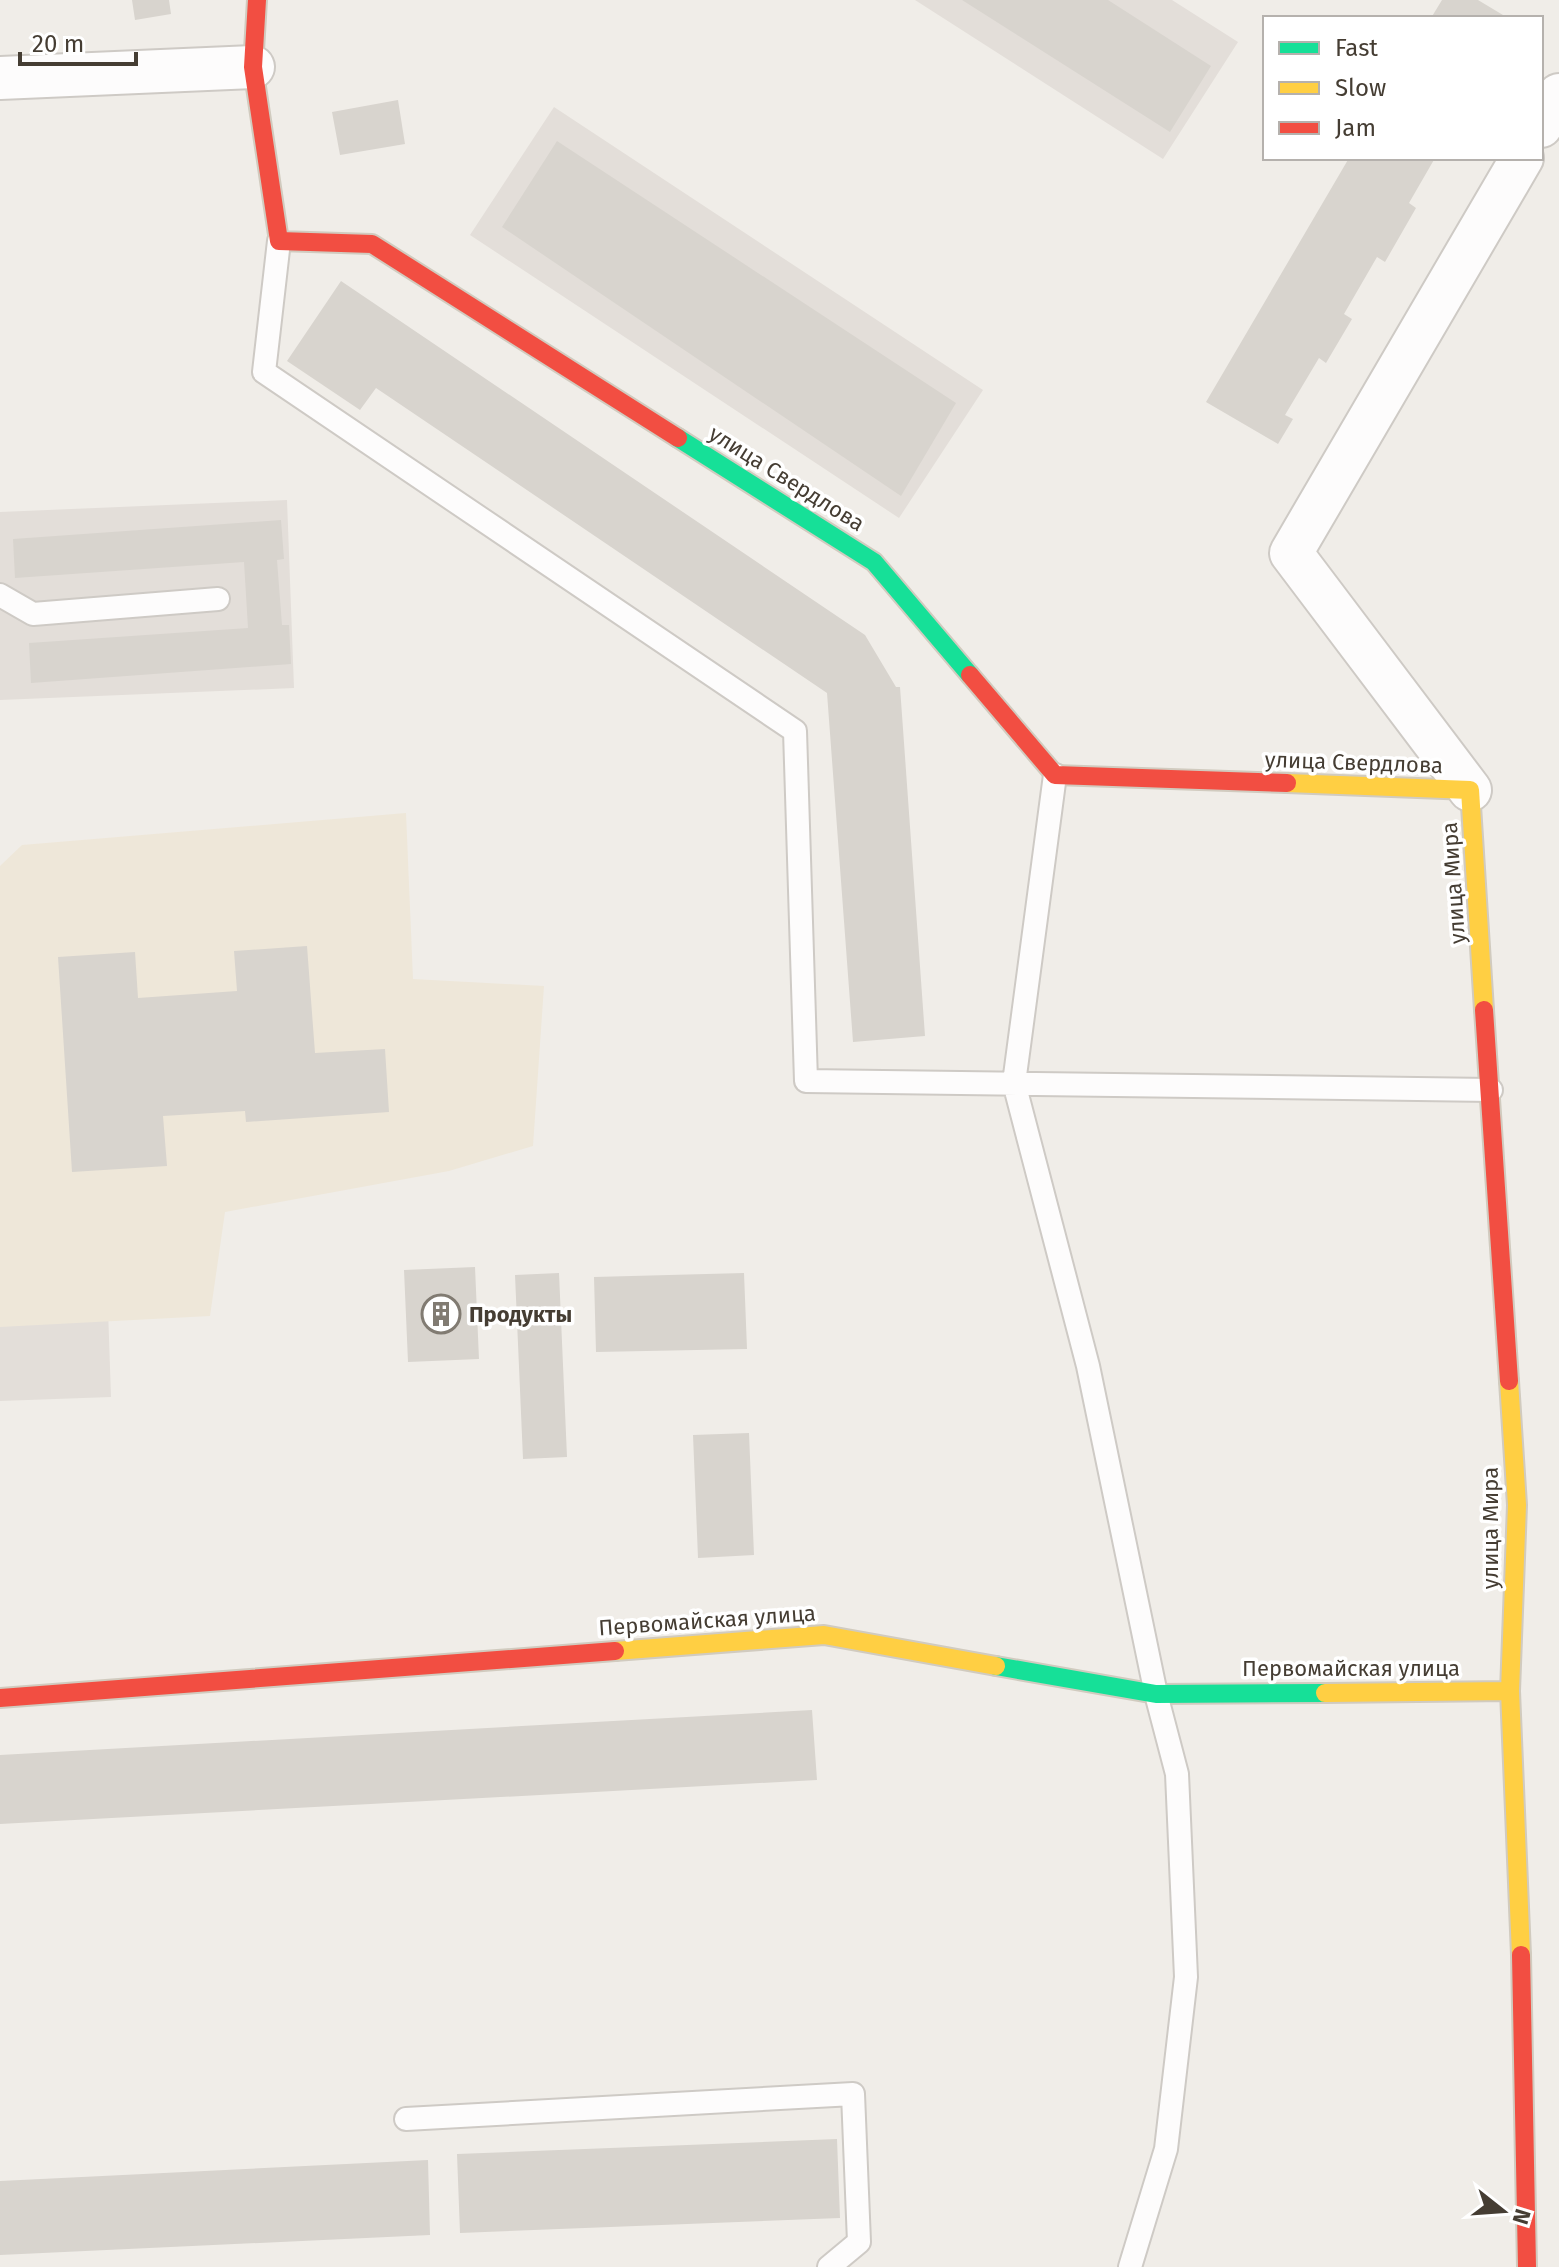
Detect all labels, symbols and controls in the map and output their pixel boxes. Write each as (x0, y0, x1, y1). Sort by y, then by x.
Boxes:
scale bar (20, 16, 136, 66)
legend (1263, 16, 1543, 160)
text: 20 m (32, 30, 84, 58)
text: Fast (1335, 34, 1378, 62)
text: Slow (1335, 74, 1386, 102)
text: Jam (1335, 114, 1376, 142)
street label: улица Свердлова (704, 420, 869, 537)
street label: улица Свердлова (1264, 746, 1444, 779)
street label: улица Мира (1436, 821, 1471, 945)
building icon: Продукты (420, 1293, 462, 1335)
place label: Продукты (469, 1301, 572, 1328)
street label: улица Мира (1477, 1467, 1504, 1589)
street label: Первомайская улица (597, 1599, 817, 1642)
street label: Первомайская улица (1242, 1655, 1460, 1682)
north arrow (1463, 2171, 1543, 2251)
text: N (1507, 2206, 1537, 2228)

